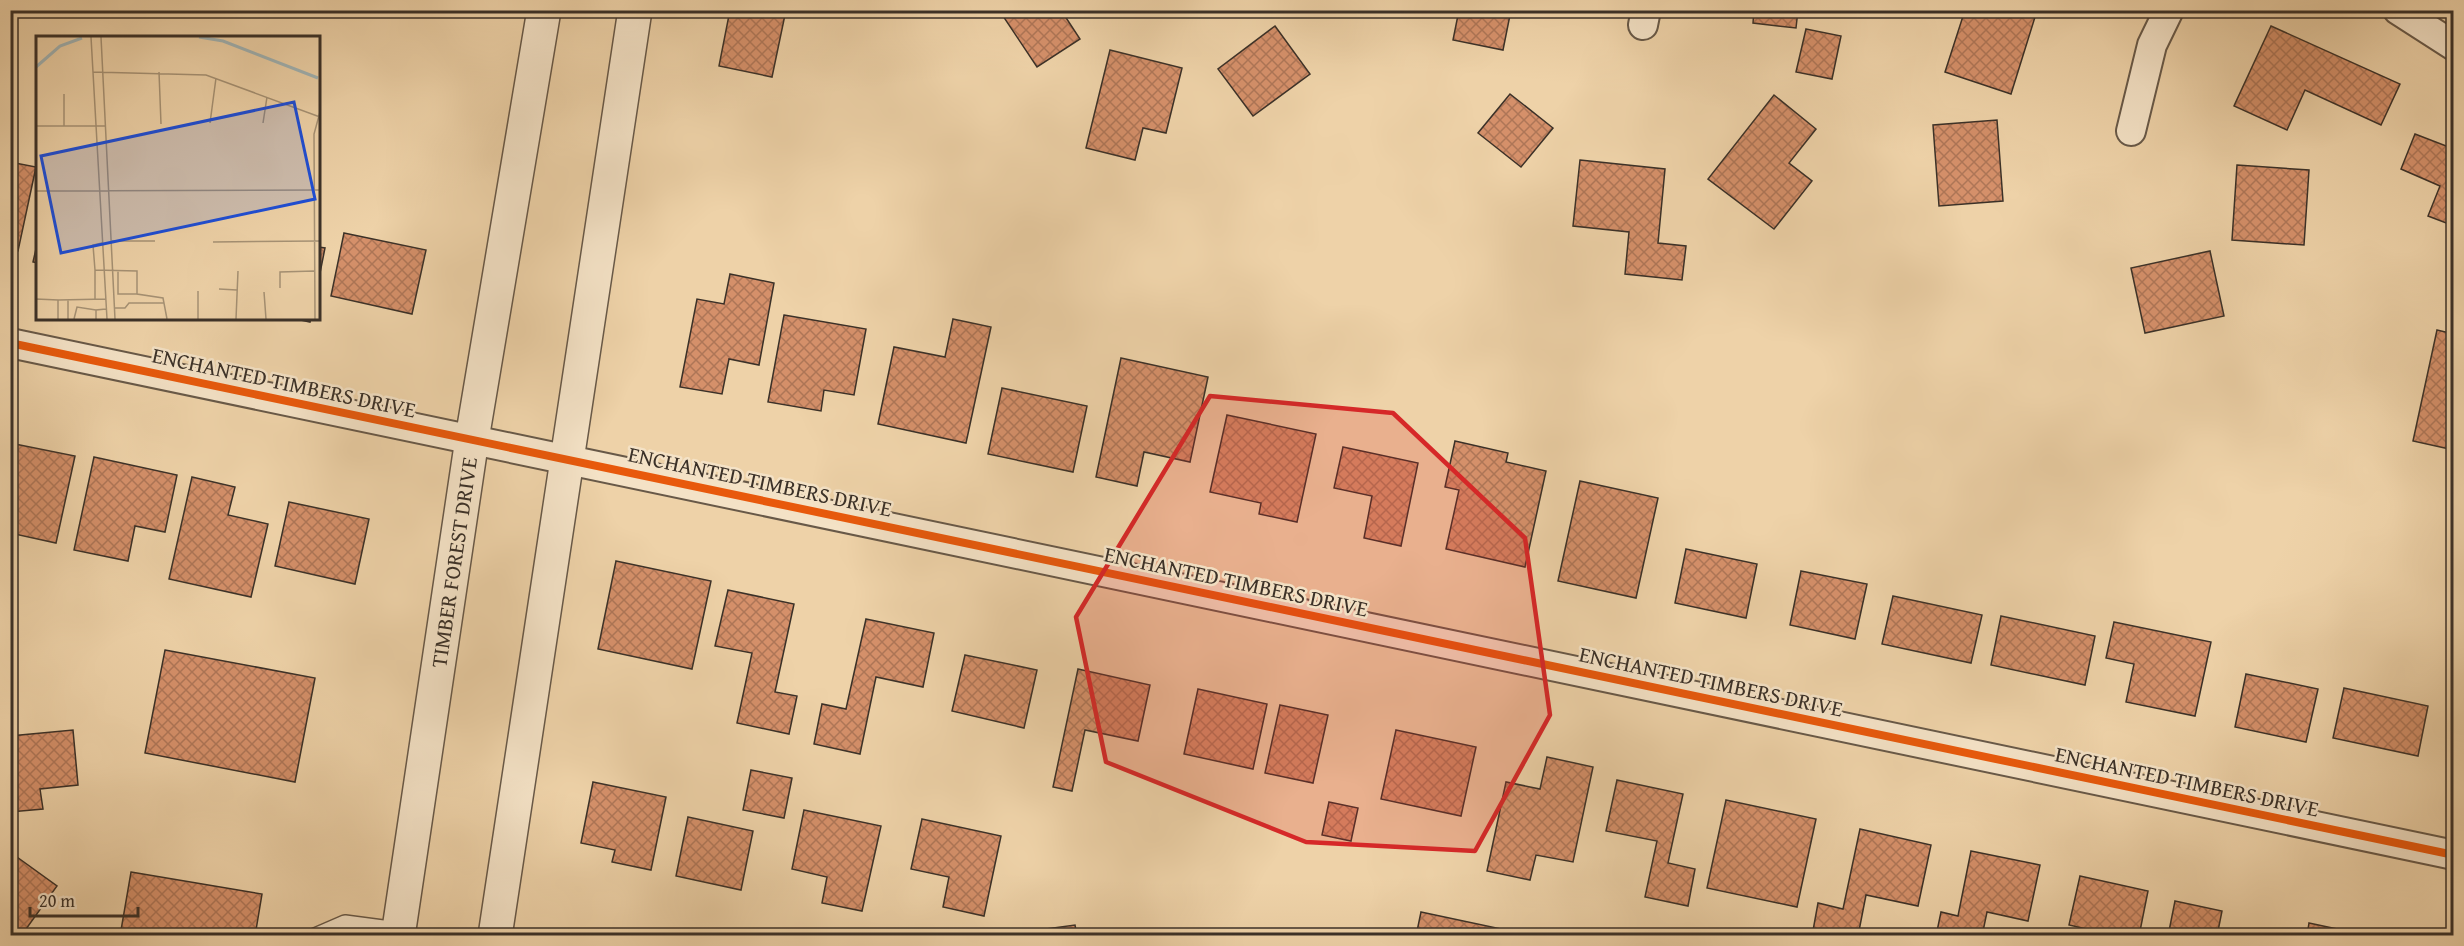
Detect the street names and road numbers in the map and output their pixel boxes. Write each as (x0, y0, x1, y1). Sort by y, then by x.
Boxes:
street label: ENCHANTED TIMBERS DRIVE (149, 338, 419, 426)
street label: ENCHANTED TIMBERS DRIVE (625, 437, 895, 525)
street label: TIMBER FOREST DRIVE (422, 455, 485, 670)
street label: ENCHANTED TIMBERS DRIVE (1101, 537, 1371, 625)
street label: ENCHANTED TIMBERS DRIVE (1576, 637, 1846, 725)
street label: ENCHANTED TIMBERS DRIVE (2052, 737, 2322, 825)

